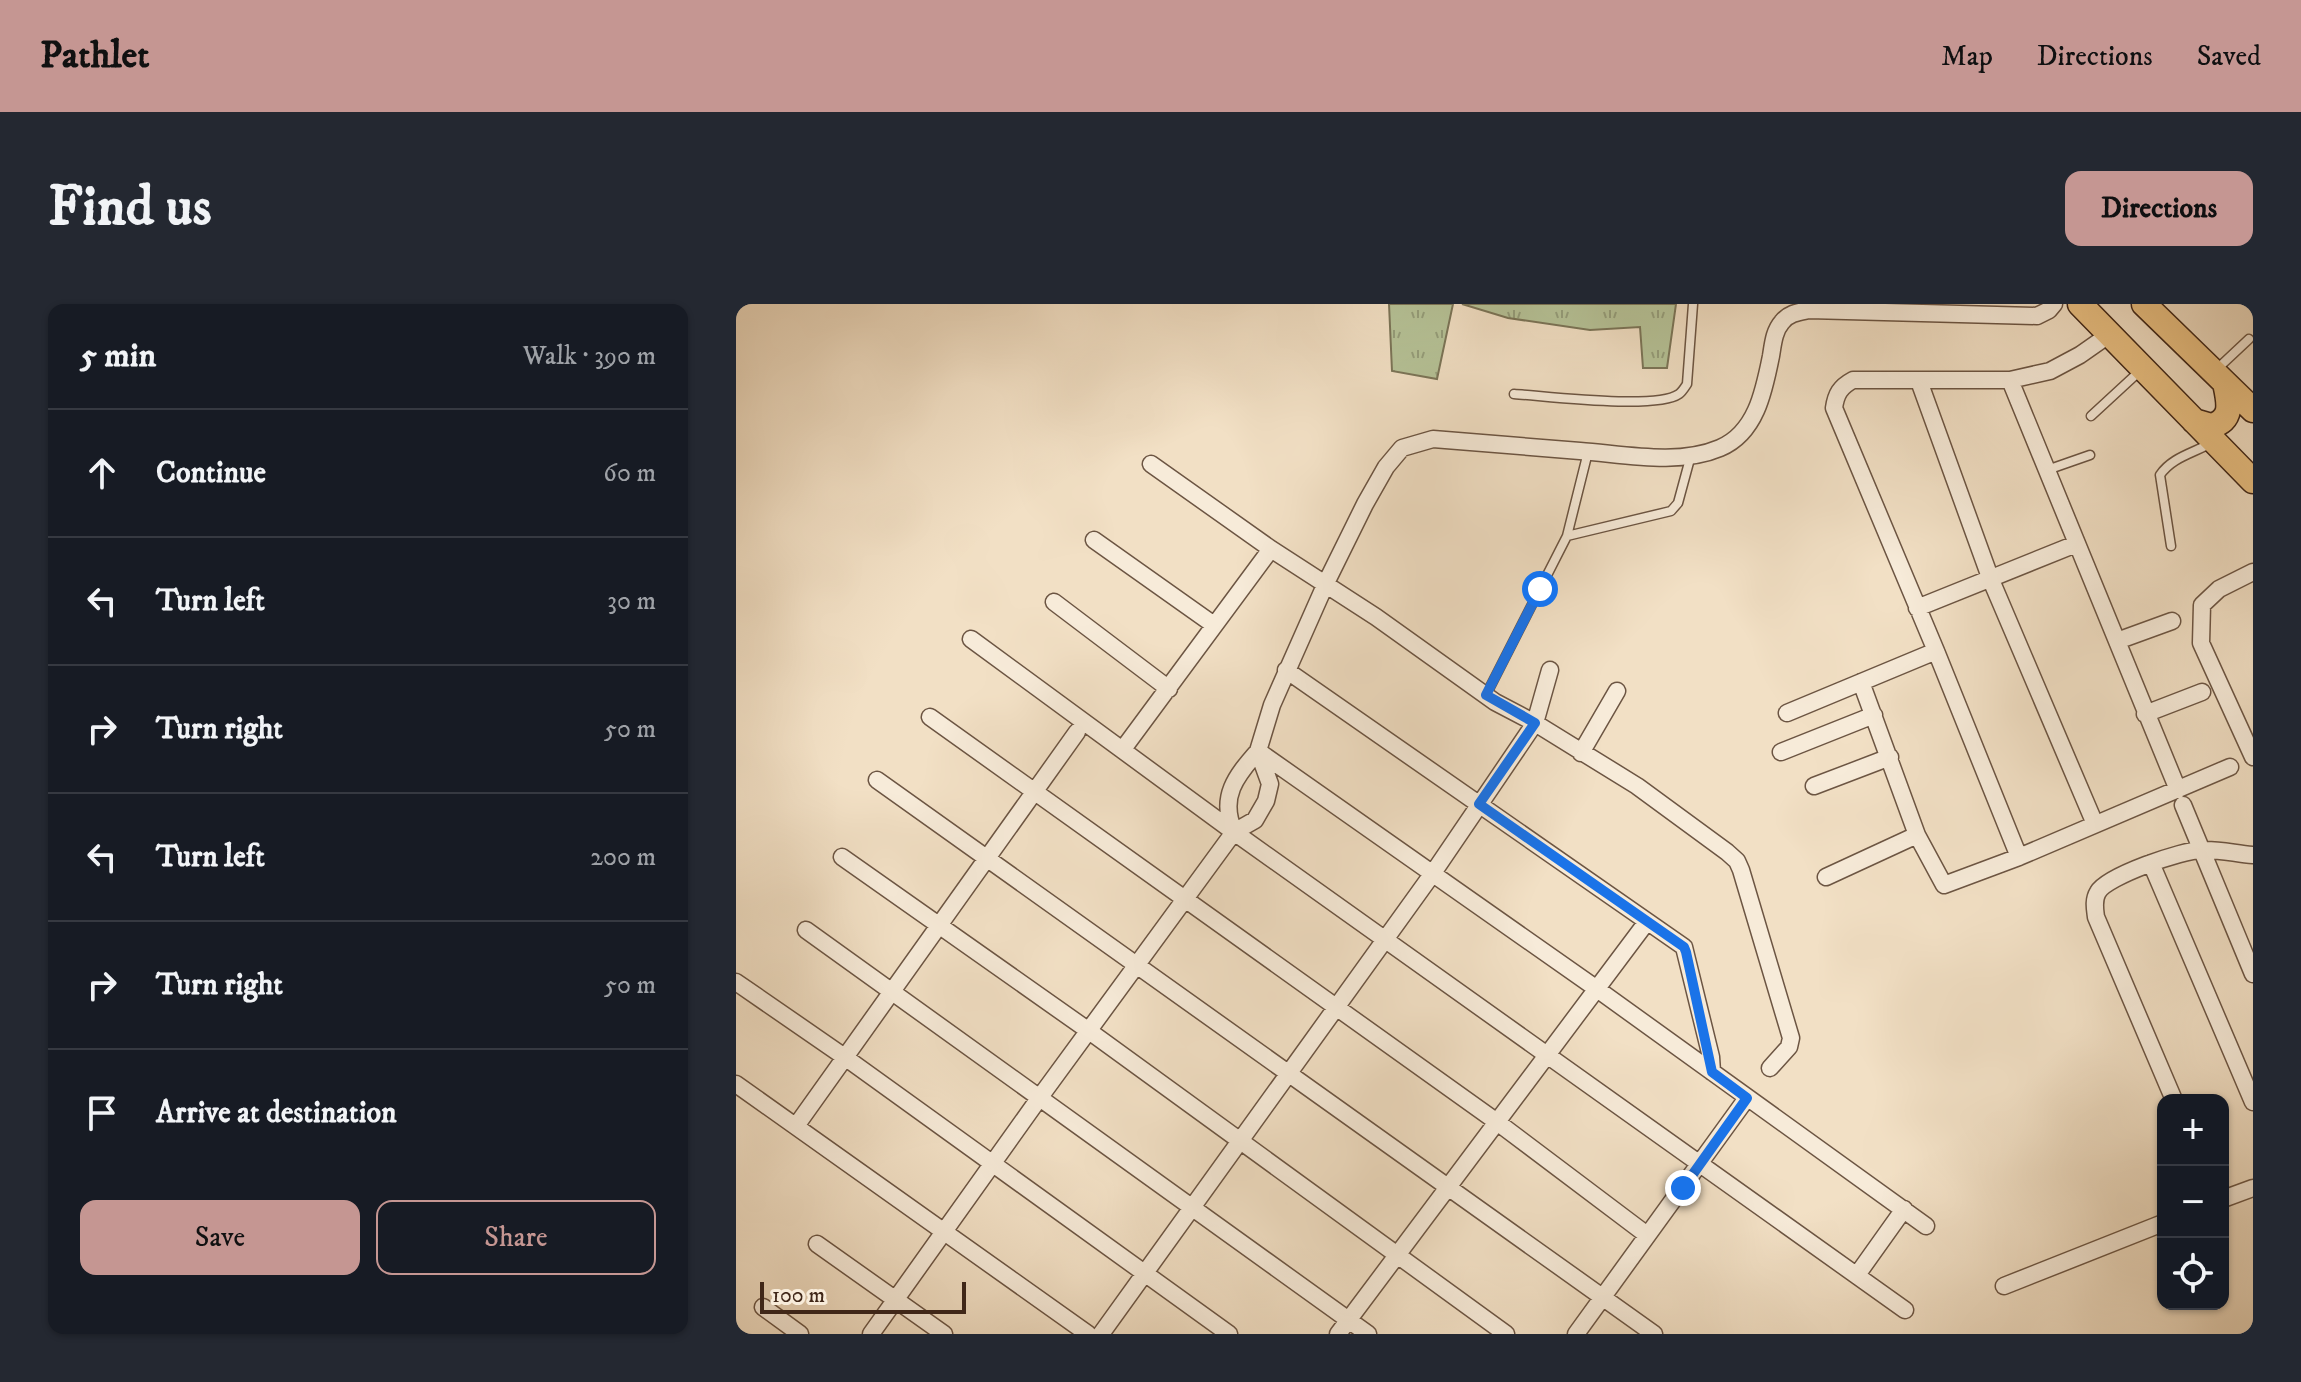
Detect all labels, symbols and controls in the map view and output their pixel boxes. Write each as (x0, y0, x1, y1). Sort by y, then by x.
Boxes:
text: Pathlet (40, 32, 150, 80)
text: Map (1941, 39, 1993, 74)
text: Directions (2037, 39, 2153, 74)
text: Saved (2197, 39, 2261, 74)
button: Directions (2065, 171, 2253, 246)
text: Find us (48, 173, 212, 243)
text: 5 min (80, 335, 156, 377)
text: Walk · 390 m (523, 340, 656, 373)
icon: ahead (80, 451, 124, 495)
text: Continue (156, 455, 266, 492)
text: 60 m (603, 457, 656, 490)
route start (1522, 571, 1558, 607)
icon: left (80, 579, 124, 623)
text: Turn left (156, 583, 265, 620)
text: 30 m (607, 585, 656, 618)
icon: right (80, 707, 124, 751)
text: Turn right (156, 711, 283, 748)
text: 50 m (604, 713, 656, 746)
icon: left (80, 835, 124, 879)
text: Turn left (156, 839, 265, 876)
text: 200 m (590, 841, 656, 874)
icon: right (80, 963, 124, 1007)
text: Turn right (156, 967, 283, 1004)
text: 50 m (604, 969, 656, 1002)
icon: arrive (80, 1091, 124, 1135)
map controls (2157, 1094, 2229, 1310)
button: + (2157, 1094, 2229, 1166)
text: Arrive at destination (156, 1095, 397, 1132)
button: − (2157, 1166, 2229, 1238)
route end (1665, 1170, 1701, 1206)
button: Save (80, 1200, 360, 1275)
button: Share (376, 1200, 656, 1275)
button: locate (2157, 1238, 2229, 1310)
scale bar (760, 1278, 966, 1314)
text: 100 m (772, 1282, 825, 1309)

